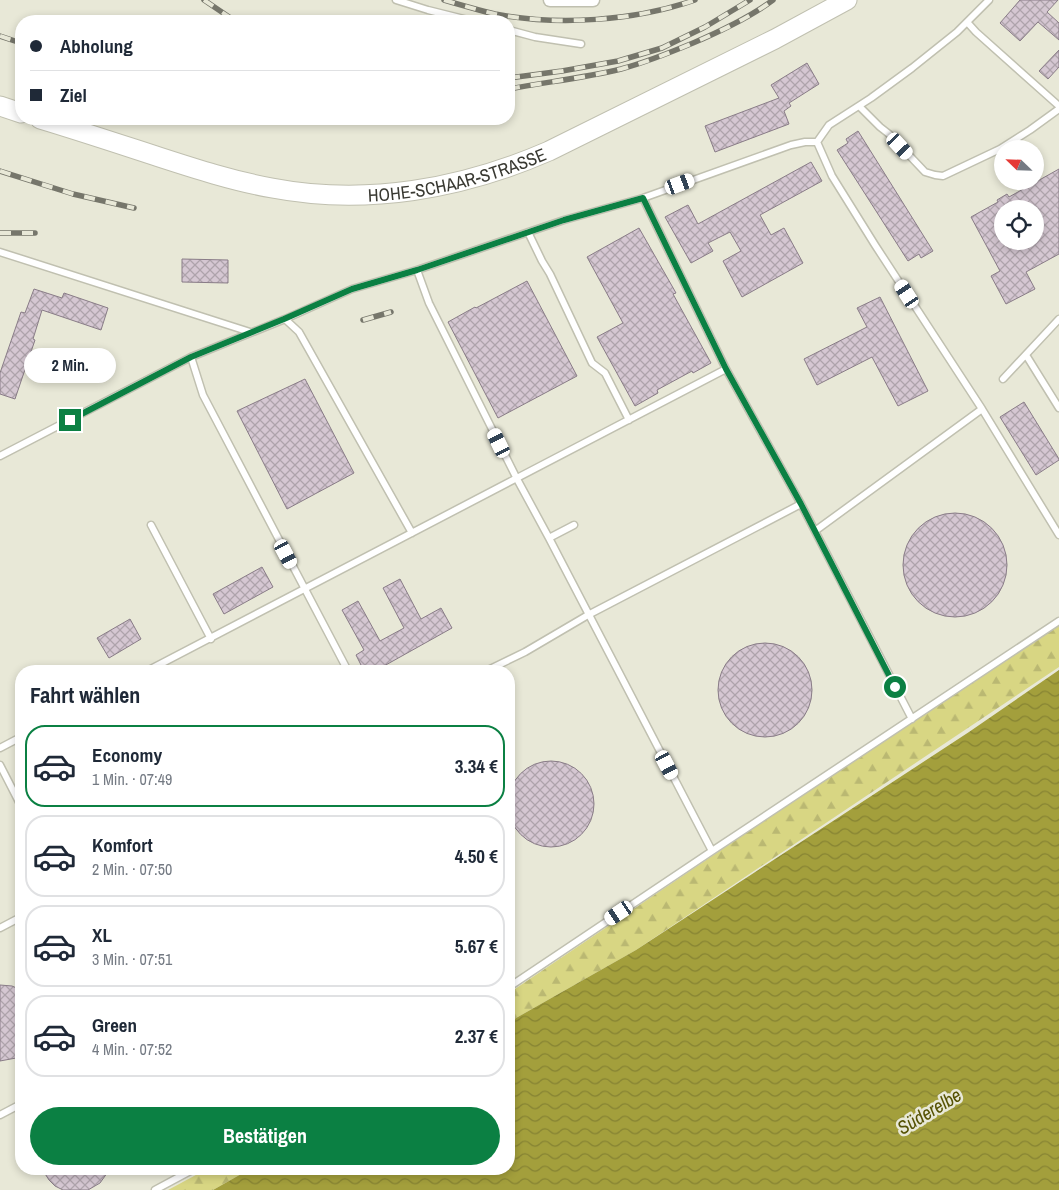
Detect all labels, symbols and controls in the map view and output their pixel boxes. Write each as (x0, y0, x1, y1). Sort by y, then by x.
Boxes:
text: Abholung (60, 33, 133, 59)
text: Ziel (60, 82, 87, 108)
car (884, 130, 915, 162)
north arrow (994, 140, 1044, 190)
map controls (994, 140, 1044, 250)
street label: HOHE-SCHAAR-STRASSE (367, 141, 550, 207)
car (663, 172, 696, 196)
button: locate (994, 200, 1044, 250)
car (892, 277, 921, 311)
callout: 2 Min. (24, 348, 116, 382)
text: 2 Min. (51, 354, 89, 376)
route end (59, 409, 81, 431)
car (485, 426, 512, 460)
car (272, 537, 299, 571)
route start (884, 676, 906, 698)
text: Fahrt wählen (30, 680, 140, 710)
text: Economy (92, 742, 162, 768)
icon: car (32, 744, 77, 789)
car (653, 748, 680, 782)
text: 3.34 € (455, 753, 498, 779)
text: 1 Min. · 07:49 (92, 768, 172, 790)
text: Komfort (92, 832, 153, 858)
icon: car (32, 834, 77, 879)
text: 4.50 € (455, 843, 498, 869)
text: 2 Min. · 07:50 (92, 858, 172, 880)
car (602, 898, 635, 928)
text: XL (92, 922, 112, 948)
icon: car (32, 924, 77, 969)
text: 5.67 € (455, 933, 498, 959)
text: 3 Min. · 07:51 (92, 948, 172, 970)
text: Green (92, 1012, 137, 1038)
icon: car (32, 1014, 77, 1059)
text: 2.37 € (455, 1023, 498, 1049)
text: 4 Min. · 07:52 (92, 1038, 172, 1060)
water label: Süderelbe (892, 1082, 966, 1140)
button: Bestätigen (30, 1107, 500, 1165)

